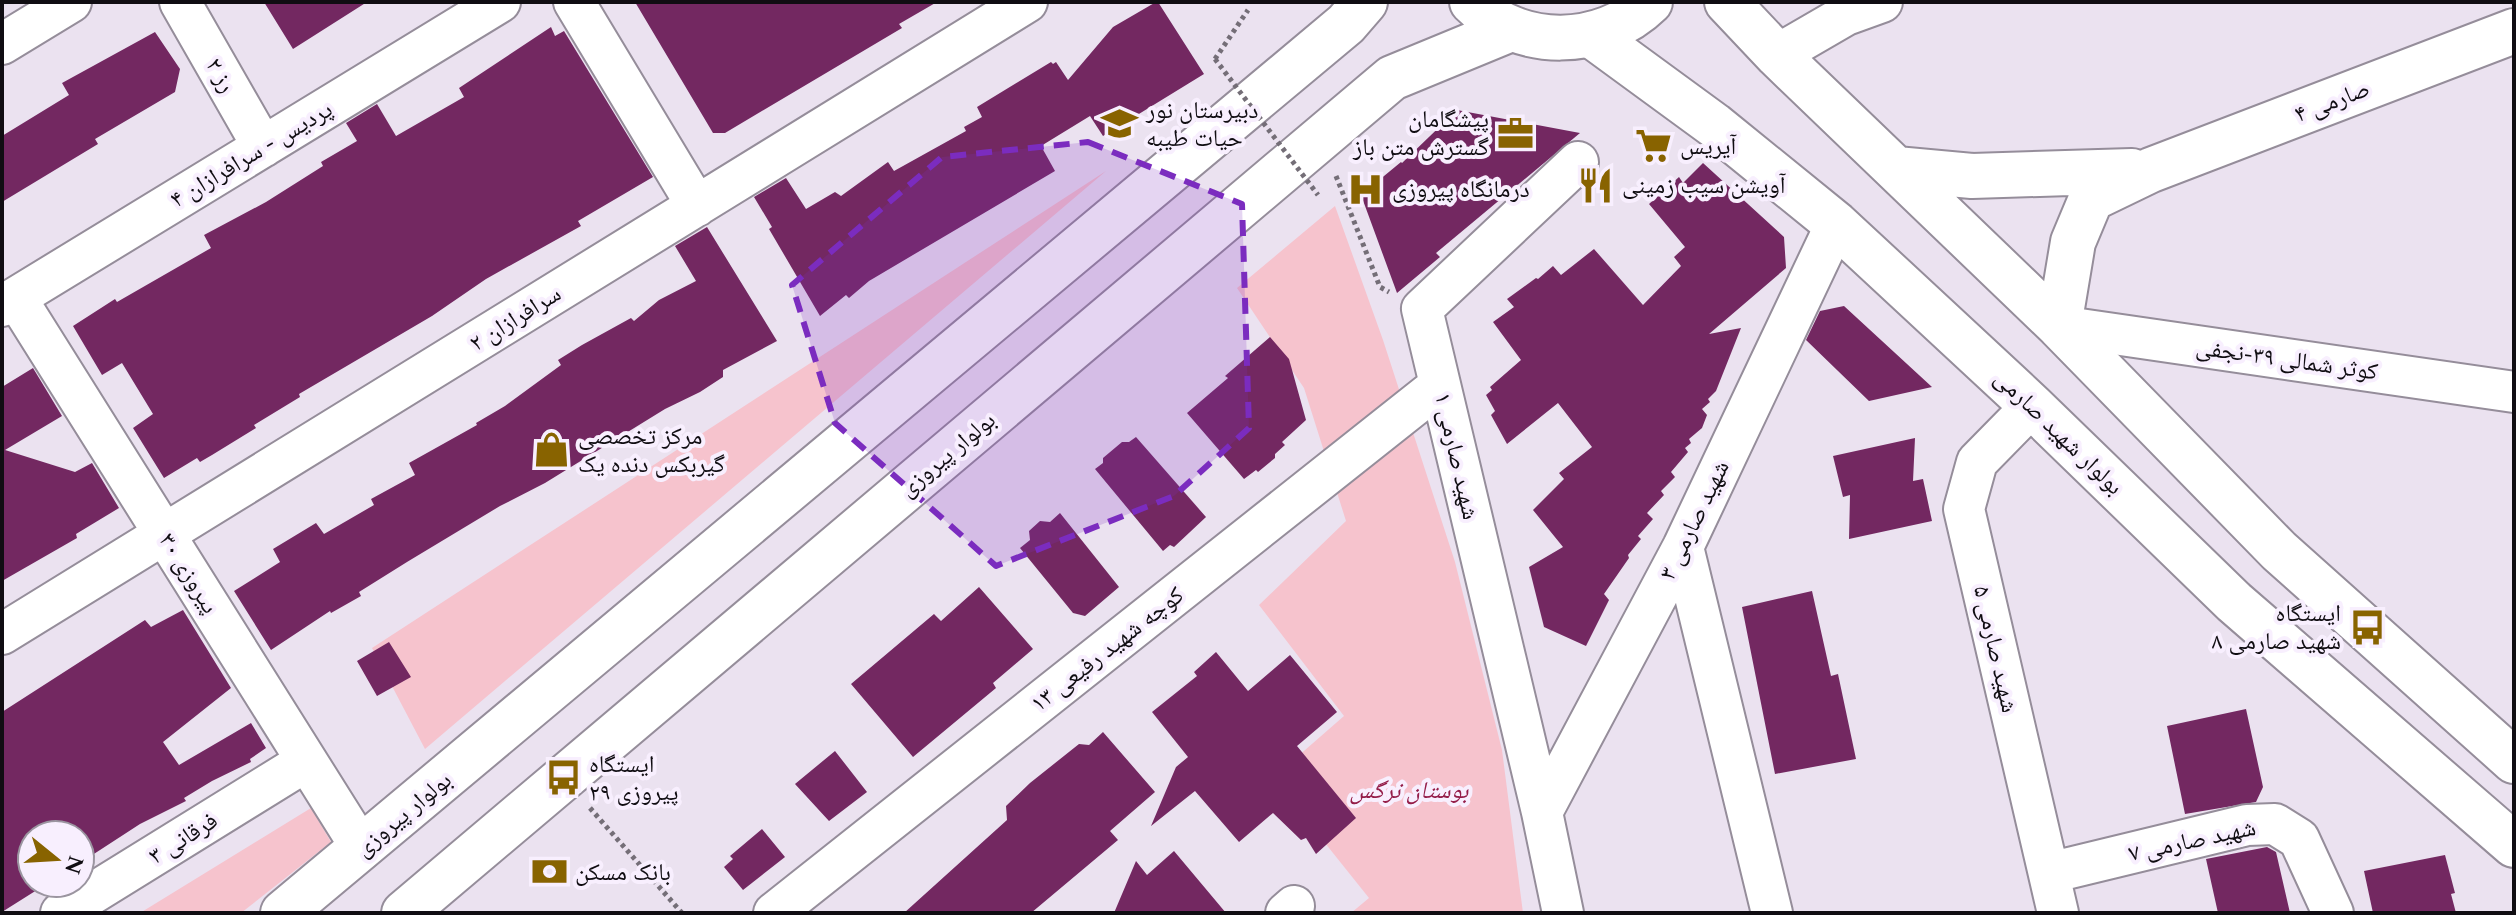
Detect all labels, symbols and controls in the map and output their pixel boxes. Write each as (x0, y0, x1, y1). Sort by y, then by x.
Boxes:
street label: رز ۲ (196, 51, 245, 100)
street label: صارمی ۴ (2289, 71, 2375, 133)
street label: پردیس - سرافرازان ۴ (163, 92, 340, 218)
place label: دبیرستان نور حیات طیبه (1145, 93, 1259, 157)
place label: پیشگامان گسترش متن باز (1352, 102, 1489, 166)
school or university icon: دبیرستان نور حیات طیبه (1101, 105, 1139, 143)
office icon: پیشگامان گسترش متن باز (1496, 114, 1534, 152)
supermarket icon: آیریس (1635, 127, 1673, 165)
place label: آیریس (1680, 129, 1737, 165)
restaurant icon: آویشن سیب زمینی (1577, 166, 1615, 204)
place label: آویشن سیب زمینی (1622, 168, 1786, 204)
hospital icon: درمانگاه پیروزی (1347, 170, 1385, 208)
place label: درمانگاه پیروزی (1392, 172, 1530, 208)
street label: سرافرازان ۲ (463, 276, 569, 361)
street label: کوثر شمالی ۳۹-نجفی (2194, 329, 2380, 391)
street label: بولوار شهید صارمی (1985, 362, 2131, 504)
street label: شهید صارمی ۱ (1424, 389, 1488, 523)
street label: بولوار پیروزی (891, 403, 1004, 506)
place label: مرکز تخصصی گیربکس دنده یک (578, 419, 725, 483)
shop icon: مرکز تخصصی گیربکس دنده یک (533, 431, 571, 469)
street label: شهید صارمی ۳ (1650, 454, 1739, 586)
street label: پیروزی ۳۰ (149, 526, 227, 621)
street label: کوچه شهید رفیعی ۱۳ (1023, 578, 1192, 721)
street label: شهید صارمی ۵ (1963, 582, 2027, 716)
place label: ایستگاه شهید صارمی ۸ (2212, 596, 2341, 660)
bus stop icon: ایستگاه شهید صارمی ۸ (2348, 608, 2386, 646)
place label: ایستگاه پیروزی ۲۹ (589, 747, 678, 811)
bus stop icon: ایستگاه پیروزی ۲۹ (544, 759, 582, 797)
street label: بولوار پیروزی (347, 763, 460, 866)
park label: بوستان نرگس (1350, 773, 1469, 809)
street label: فرقانی ۳ (142, 803, 225, 874)
street label: شهید صارمی ۷ (2125, 810, 2259, 872)
north arrow (16, 819, 96, 899)
text: N (55, 851, 92, 878)
bank icon: بانک مسکن (530, 853, 568, 891)
place label: بانک مسکن (575, 855, 671, 891)

